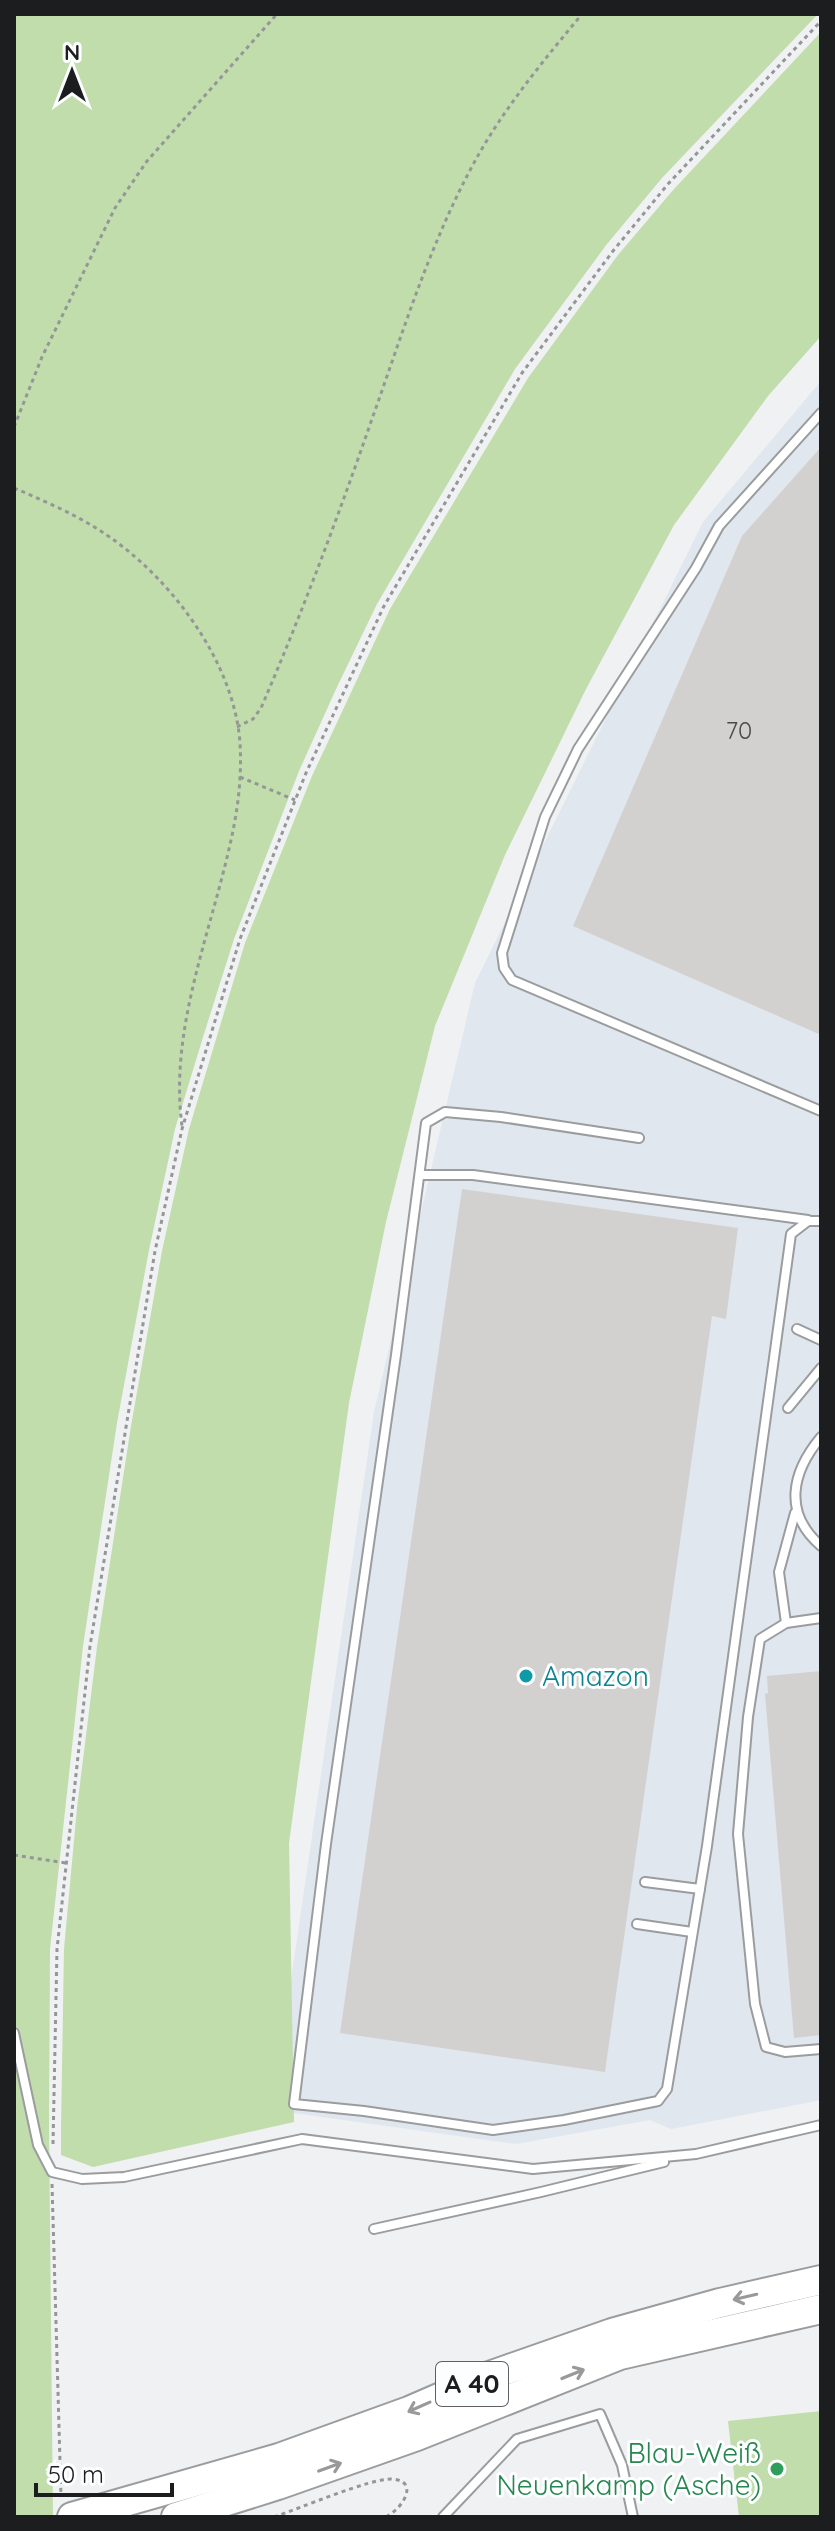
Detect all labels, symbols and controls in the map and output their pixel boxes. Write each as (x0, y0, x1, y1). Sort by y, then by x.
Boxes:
north arrow (32, 32, 112, 112)
text: N (64, 38, 80, 66)
house number: 70 (726, 715, 752, 745)
place label: Amazon (542, 1658, 649, 1693)
marker: Amazon (517, 1667, 535, 1685)
one-way arrow (733, 2290, 758, 2305)
road number: A 40 (436, 2362, 508, 2406)
one-way arrow (560, 2365, 585, 2380)
one-way arrow (408, 2400, 432, 2415)
place label: Blau-Weiß Neuenkamp (Asche) (496, 2435, 761, 2502)
scale bar (36, 2447, 172, 2497)
text: 50 m (48, 2459, 104, 2489)
one-way arrow (317, 2459, 342, 2473)
marker: Blau-Weiß Neuenkamp (Asche) (768, 2460, 786, 2478)

